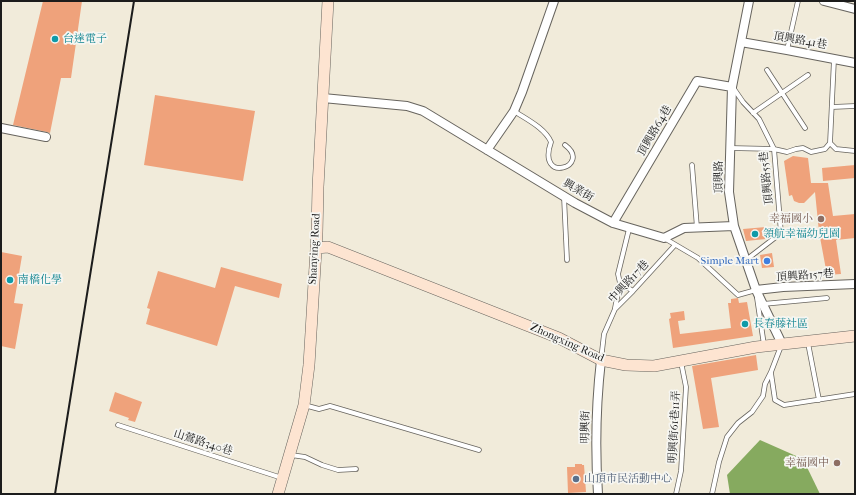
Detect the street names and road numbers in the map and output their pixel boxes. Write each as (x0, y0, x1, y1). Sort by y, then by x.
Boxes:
street label: 頂興路41巷 (772, 30, 828, 52)
street label: 頂興路64巷 (635, 103, 675, 159)
street label: 頂興路55巷 (758, 151, 776, 205)
street label: 頂興路 (712, 161, 726, 193)
street label: 興業街 (560, 177, 596, 205)
street label: Shanying Road (307, 213, 323, 285)
street label: 中興路17巷 (606, 258, 652, 306)
street label: 頂興路157巷 (776, 267, 834, 285)
street label: Zhongxing Road (528, 321, 606, 365)
street label: 明興街61巷11弄 (667, 390, 683, 464)
street label: 明興街 (579, 410, 593, 444)
street label: 山鶯路340巷 (172, 427, 234, 459)

